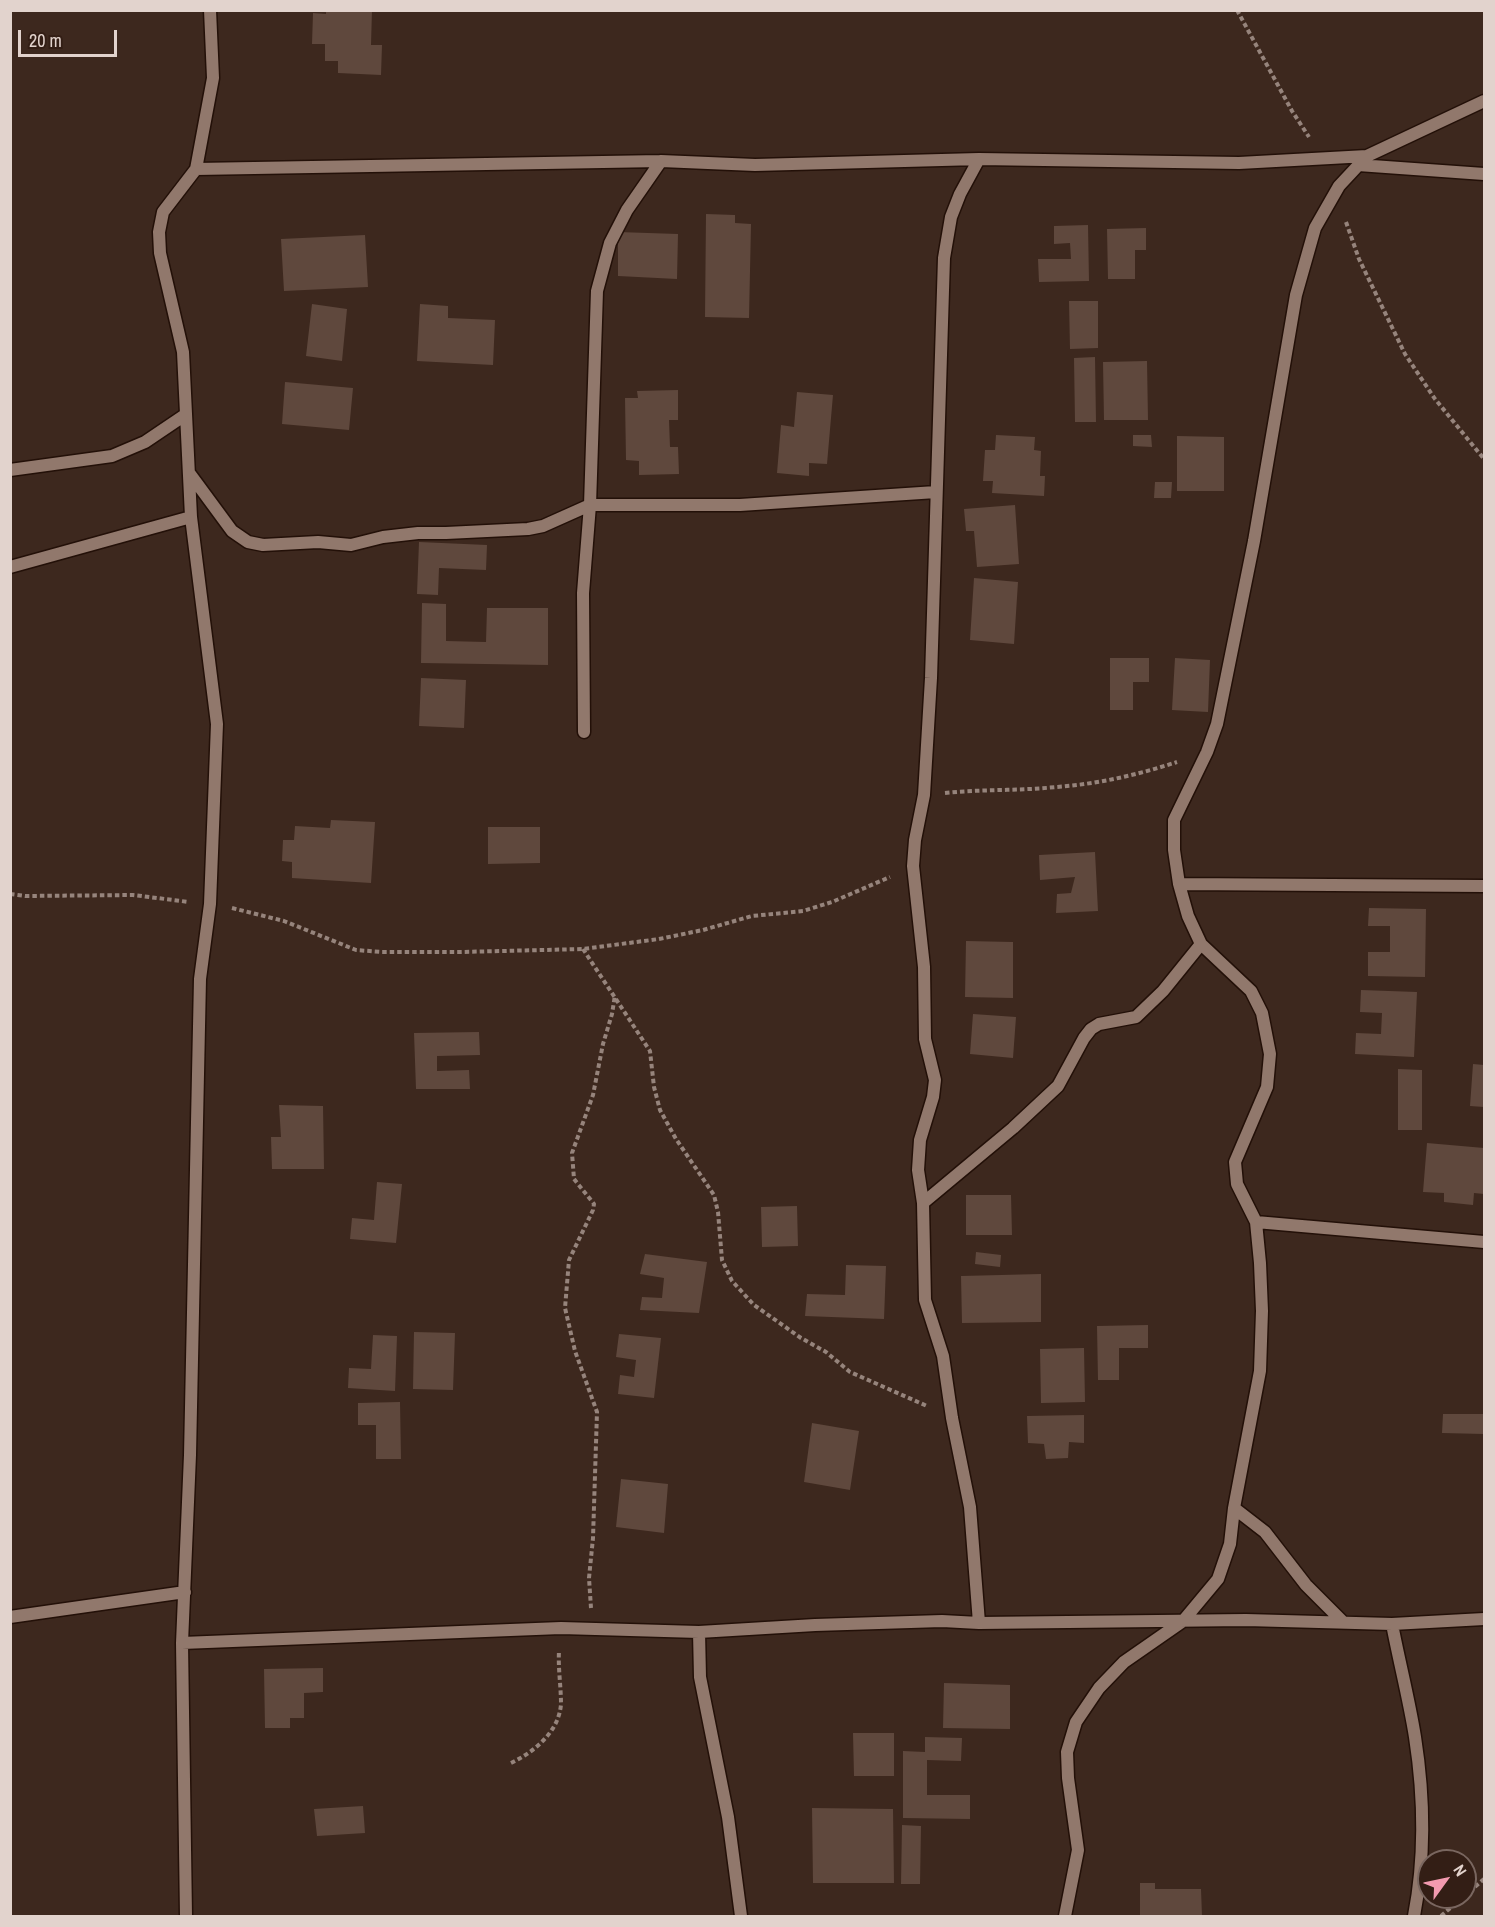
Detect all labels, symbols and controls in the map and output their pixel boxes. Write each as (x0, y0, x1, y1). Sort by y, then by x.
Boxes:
scale bar (21, 18, 120, 56)
text: 20 m (29, 28, 62, 53)
north arrow (1417, 1849, 1477, 1909)
text: N (1449, 1860, 1472, 1880)

